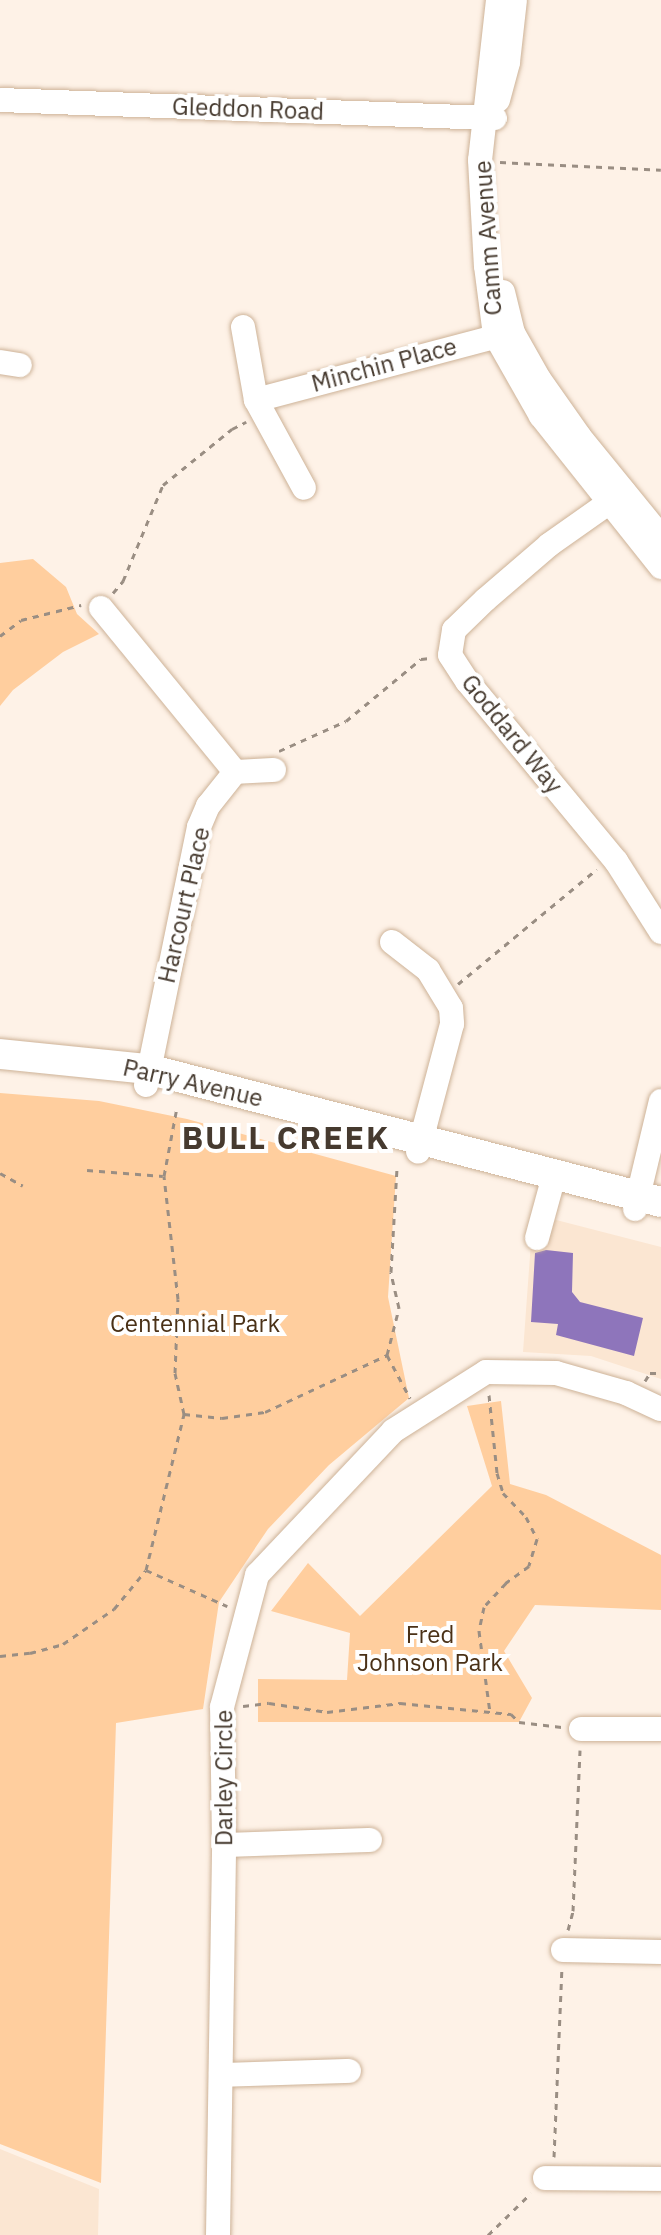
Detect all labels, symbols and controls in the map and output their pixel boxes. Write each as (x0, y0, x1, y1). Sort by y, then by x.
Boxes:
street label: Gleddon Road (171, 92, 325, 126)
street label: Camm Avenue (468, 159, 508, 317)
street label: Minchin Place (308, 332, 460, 398)
street label: Goddard Way (455, 669, 569, 799)
street label: Harcourt Place (152, 824, 216, 986)
street label: Parry Avenue (120, 1053, 266, 1113)
district label: BULL CREEK (182, 1118, 390, 1156)
park label: Centennial Park (110, 1310, 280, 1338)
park label: Fred Johnson Park (357, 1621, 503, 1677)
street label: Darley Circle (210, 1710, 238, 1846)

